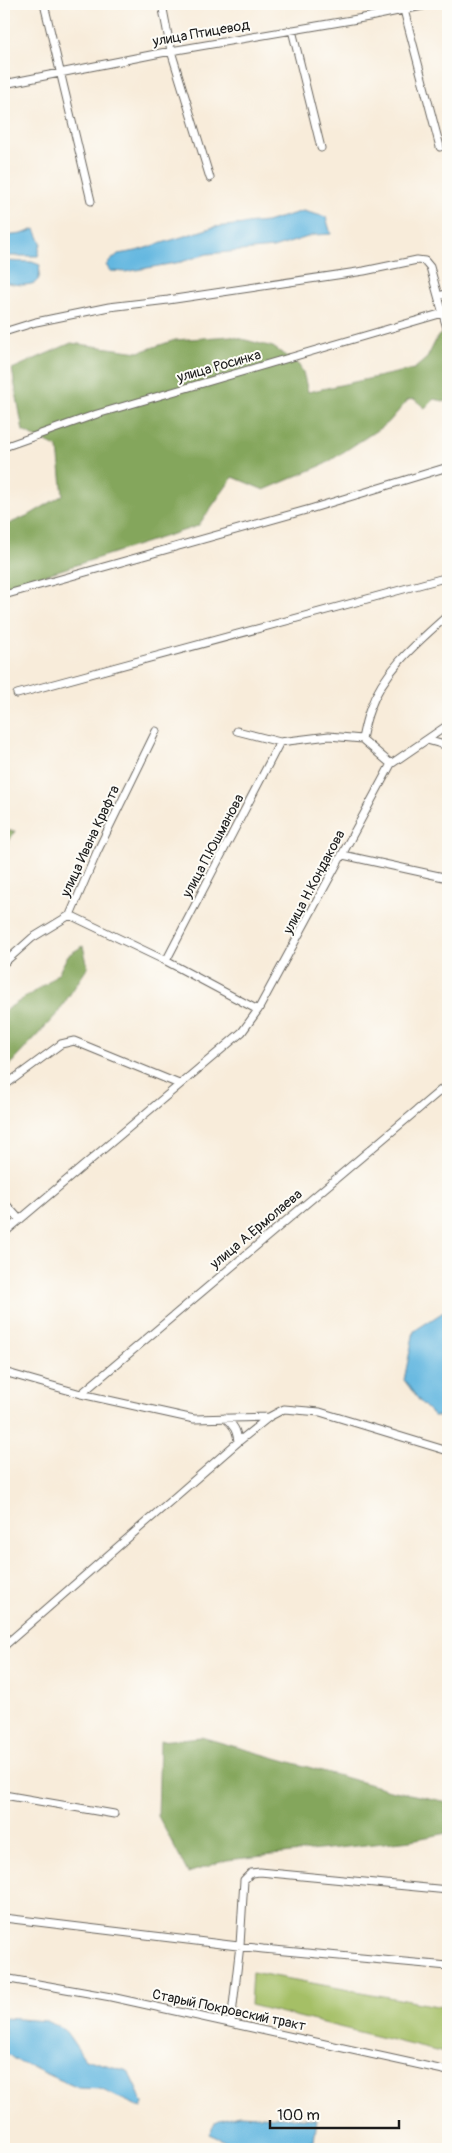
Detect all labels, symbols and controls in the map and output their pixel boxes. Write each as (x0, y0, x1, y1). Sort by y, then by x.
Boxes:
street label: улица Птицевод (150, 16, 251, 50)
street label: улица Росинка (174, 346, 263, 386)
street label: улица Ивана Крафта (56, 783, 123, 900)
street label: улица П.Юшманова (178, 791, 247, 902)
street label: улица Н.Кондакова (279, 827, 349, 938)
street label: улица А.Ермолаева (206, 1186, 305, 1273)
street label: Старый Покровский тракт (151, 1985, 307, 2035)
scale bar (270, 2098, 398, 2130)
text: 100 m (277, 2106, 320, 2125)

